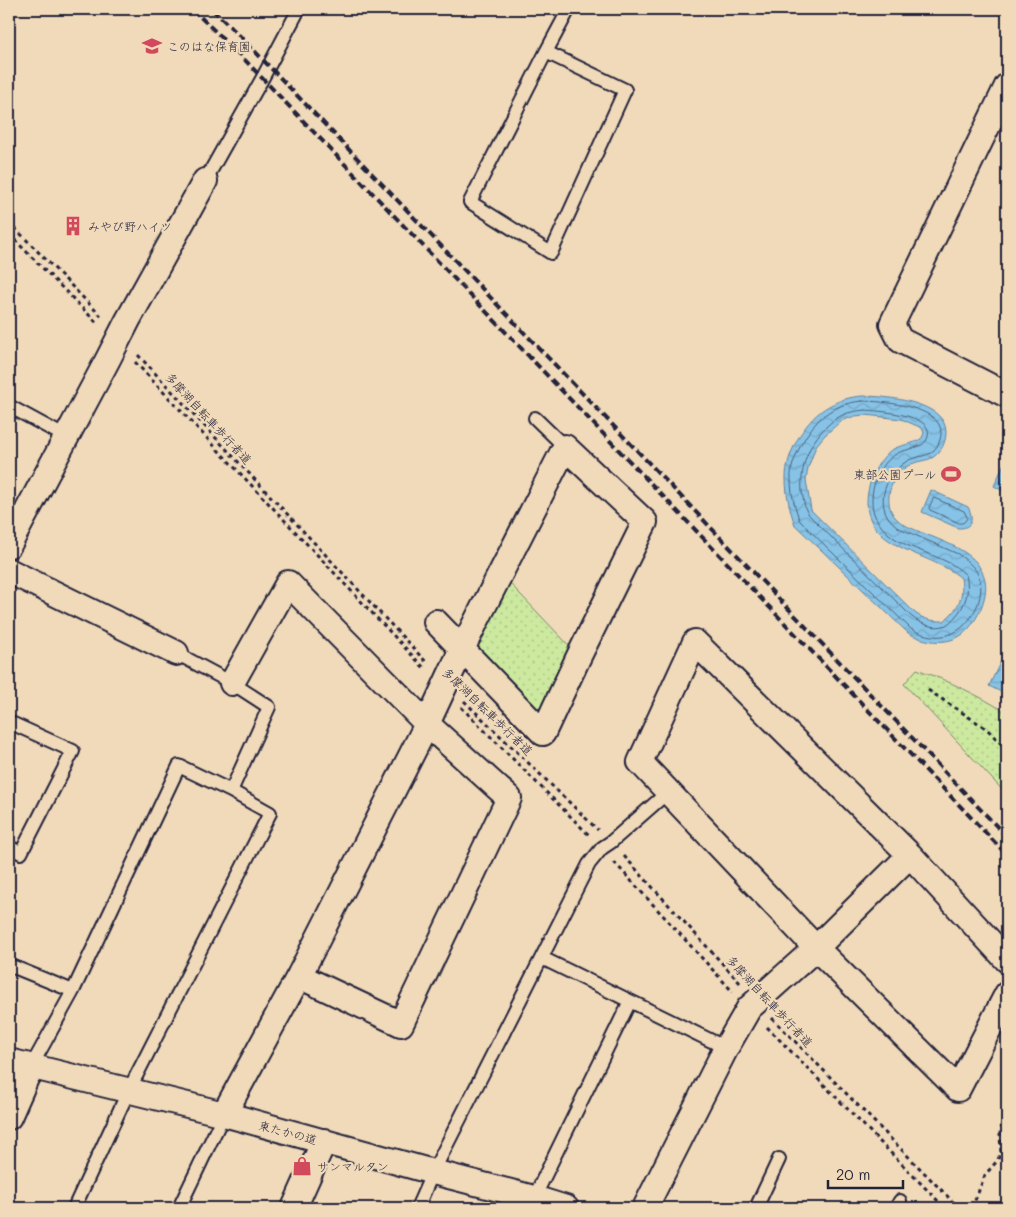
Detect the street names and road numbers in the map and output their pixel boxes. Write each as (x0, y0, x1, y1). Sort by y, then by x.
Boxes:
street label: 多摩湖自転車歩行者道 (162, 369, 256, 467)
street label: 多摩湖自転車歩行者道 (439, 664, 537, 758)
street label: 多摩湖自転車歩行者道 (723, 952, 817, 1050)
street label: 東たかの道 (257, 1117, 319, 1147)

